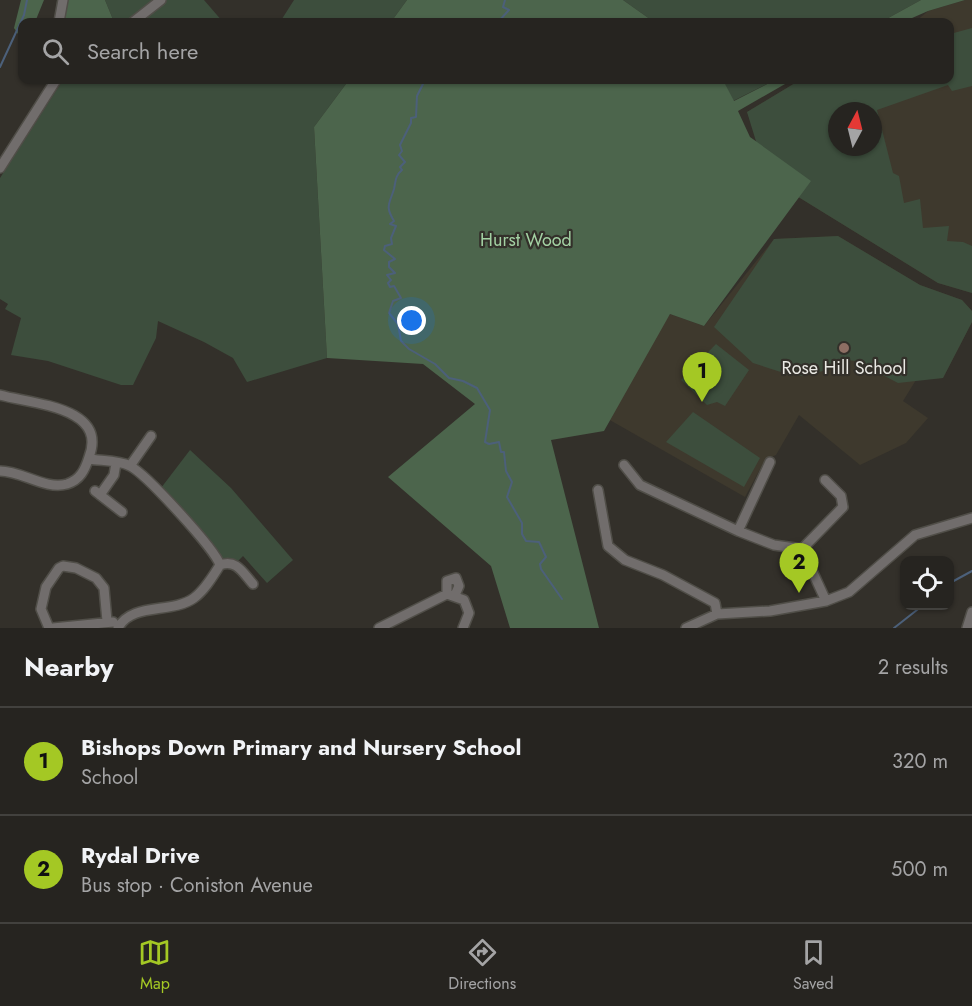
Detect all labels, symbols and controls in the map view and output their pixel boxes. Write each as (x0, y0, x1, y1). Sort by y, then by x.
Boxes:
search box (18, 18, 954, 84)
icon: search (39, 35, 72, 68)
text: Search here (87, 35, 198, 67)
north arrow (828, 102, 882, 156)
park label: Hurst Wood (480, 227, 572, 253)
your location (397, 306, 426, 335)
marker: Rose Hill School (837, 341, 851, 355)
pin: 1 (682, 352, 722, 402)
place label: Rose Hill School (782, 355, 906, 381)
pin: 2 (780, 544, 818, 593)
map controls (900, 556, 954, 610)
button: locate (900, 556, 954, 610)
text: Nearby (24, 648, 113, 686)
text: 2 results (878, 653, 948, 682)
text: Bishops Down Primary and Nursery School (81, 731, 522, 763)
text: 1 (38, 747, 49, 776)
text: 320 m (892, 747, 948, 776)
text: School (81, 763, 138, 792)
text: Rydal Drive (81, 839, 200, 871)
text: 2 (37, 855, 50, 884)
text: 500 m (891, 855, 948, 884)
text: Bus stop · Coniston Avenue (81, 871, 313, 900)
tab: Map (138, 936, 171, 995)
tab: Directions (448, 936, 516, 995)
tab: Saved (793, 936, 834, 995)

